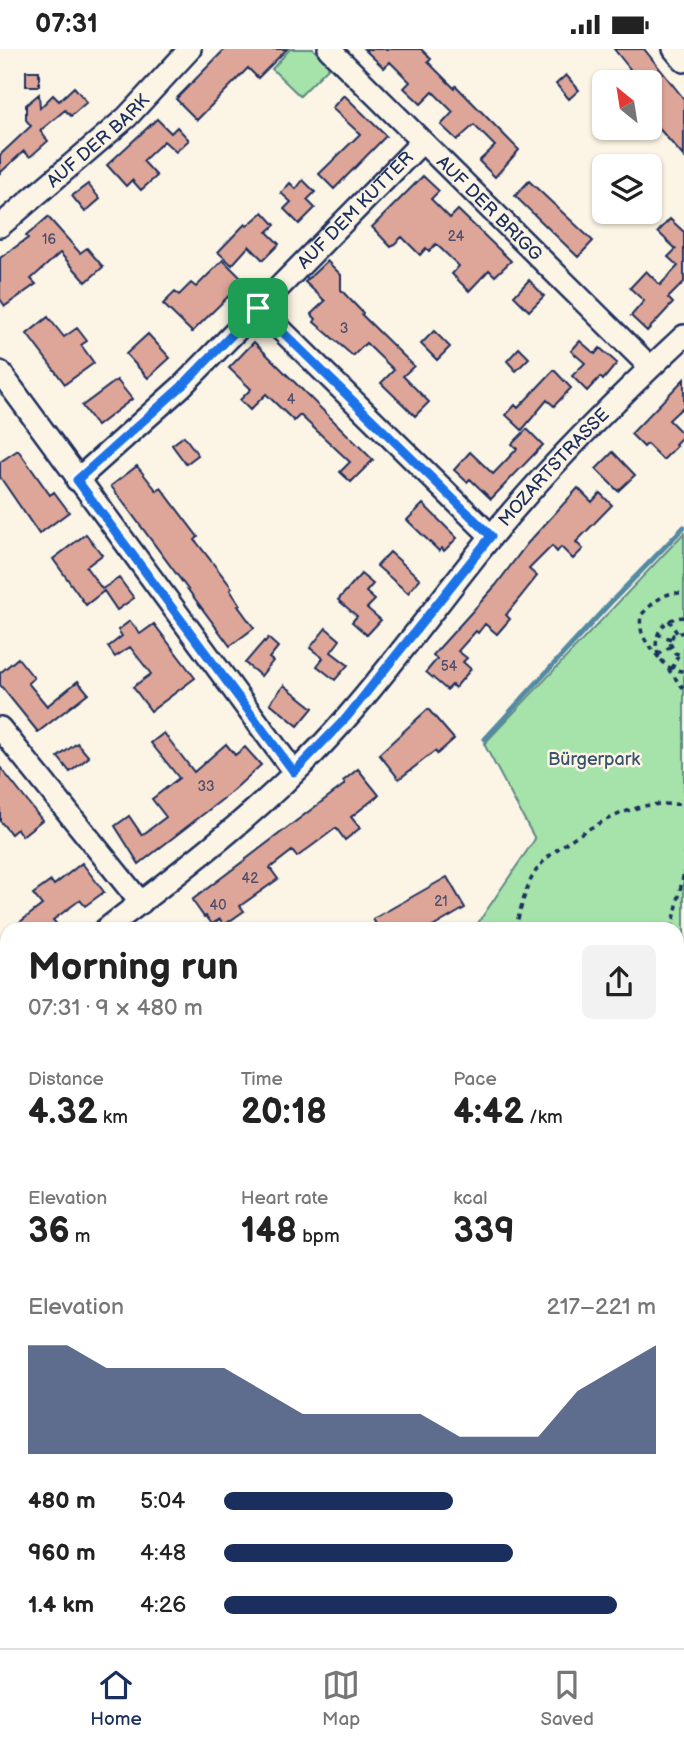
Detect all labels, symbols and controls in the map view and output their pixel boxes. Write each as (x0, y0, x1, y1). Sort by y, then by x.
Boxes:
text: 07:31 (35, 9, 98, 40)
north arrow (592, 70, 662, 140)
map controls (592, 70, 662, 224)
street label: AUF DER BARK (43, 90, 154, 192)
street label: AUF DEM KUTTER (293, 147, 418, 273)
street label: AUF DER BRIGG (432, 152, 546, 265)
button: layers (592, 154, 662, 224)
house number: 24 (448, 228, 465, 245)
house number: 16 (42, 231, 56, 248)
pin (228, 278, 288, 338)
icon: arrive (239, 289, 277, 327)
house number: 3 (340, 320, 348, 337)
house number: 4 (287, 391, 296, 408)
street label: MOZARTSTRASSE (494, 404, 614, 531)
house number: 54 (441, 658, 458, 675)
park label: Bürgerpark (548, 749, 640, 770)
house number: 33 (197, 778, 215, 795)
house number: 42 (242, 870, 259, 887)
house number: 21 (434, 893, 448, 910)
house number: 40 (210, 897, 226, 914)
text: Morning run (28, 945, 239, 990)
button: share (582, 945, 656, 1019)
text: 07:31 · 9 × 480 m (28, 994, 203, 1022)
text: Distance (28, 1068, 104, 1091)
text: Time (241, 1068, 283, 1091)
text: Pace (453, 1068, 497, 1091)
text: 4.32 (28, 1091, 98, 1134)
text: 20:18 (241, 1091, 327, 1134)
text: 4:42 (453, 1091, 524, 1134)
text: km (98, 1106, 128, 1129)
text: /km (524, 1106, 563, 1129)
text: Elevation (28, 1187, 107, 1210)
text: Heart rate (241, 1187, 328, 1210)
text: kcal (453, 1187, 487, 1210)
text: 36 (28, 1210, 70, 1253)
text: 148 (241, 1210, 297, 1253)
text: 339 (453, 1210, 515, 1253)
text: m (70, 1225, 91, 1248)
text: bpm (297, 1225, 340, 1248)
text: Elevation (28, 1293, 124, 1321)
text: 217–221 m (546, 1293, 656, 1321)
text: 480 m (28, 1487, 96, 1515)
text: 5:04 (140, 1487, 185, 1515)
text: 960 m (28, 1539, 96, 1567)
text: 4:48 (140, 1539, 186, 1567)
text: 1.4 km (28, 1591, 94, 1619)
text: 4:26 (140, 1591, 186, 1619)
tab: Home (90, 1666, 142, 1731)
tab: Map (322, 1666, 360, 1731)
tab: Saved (541, 1666, 594, 1731)

